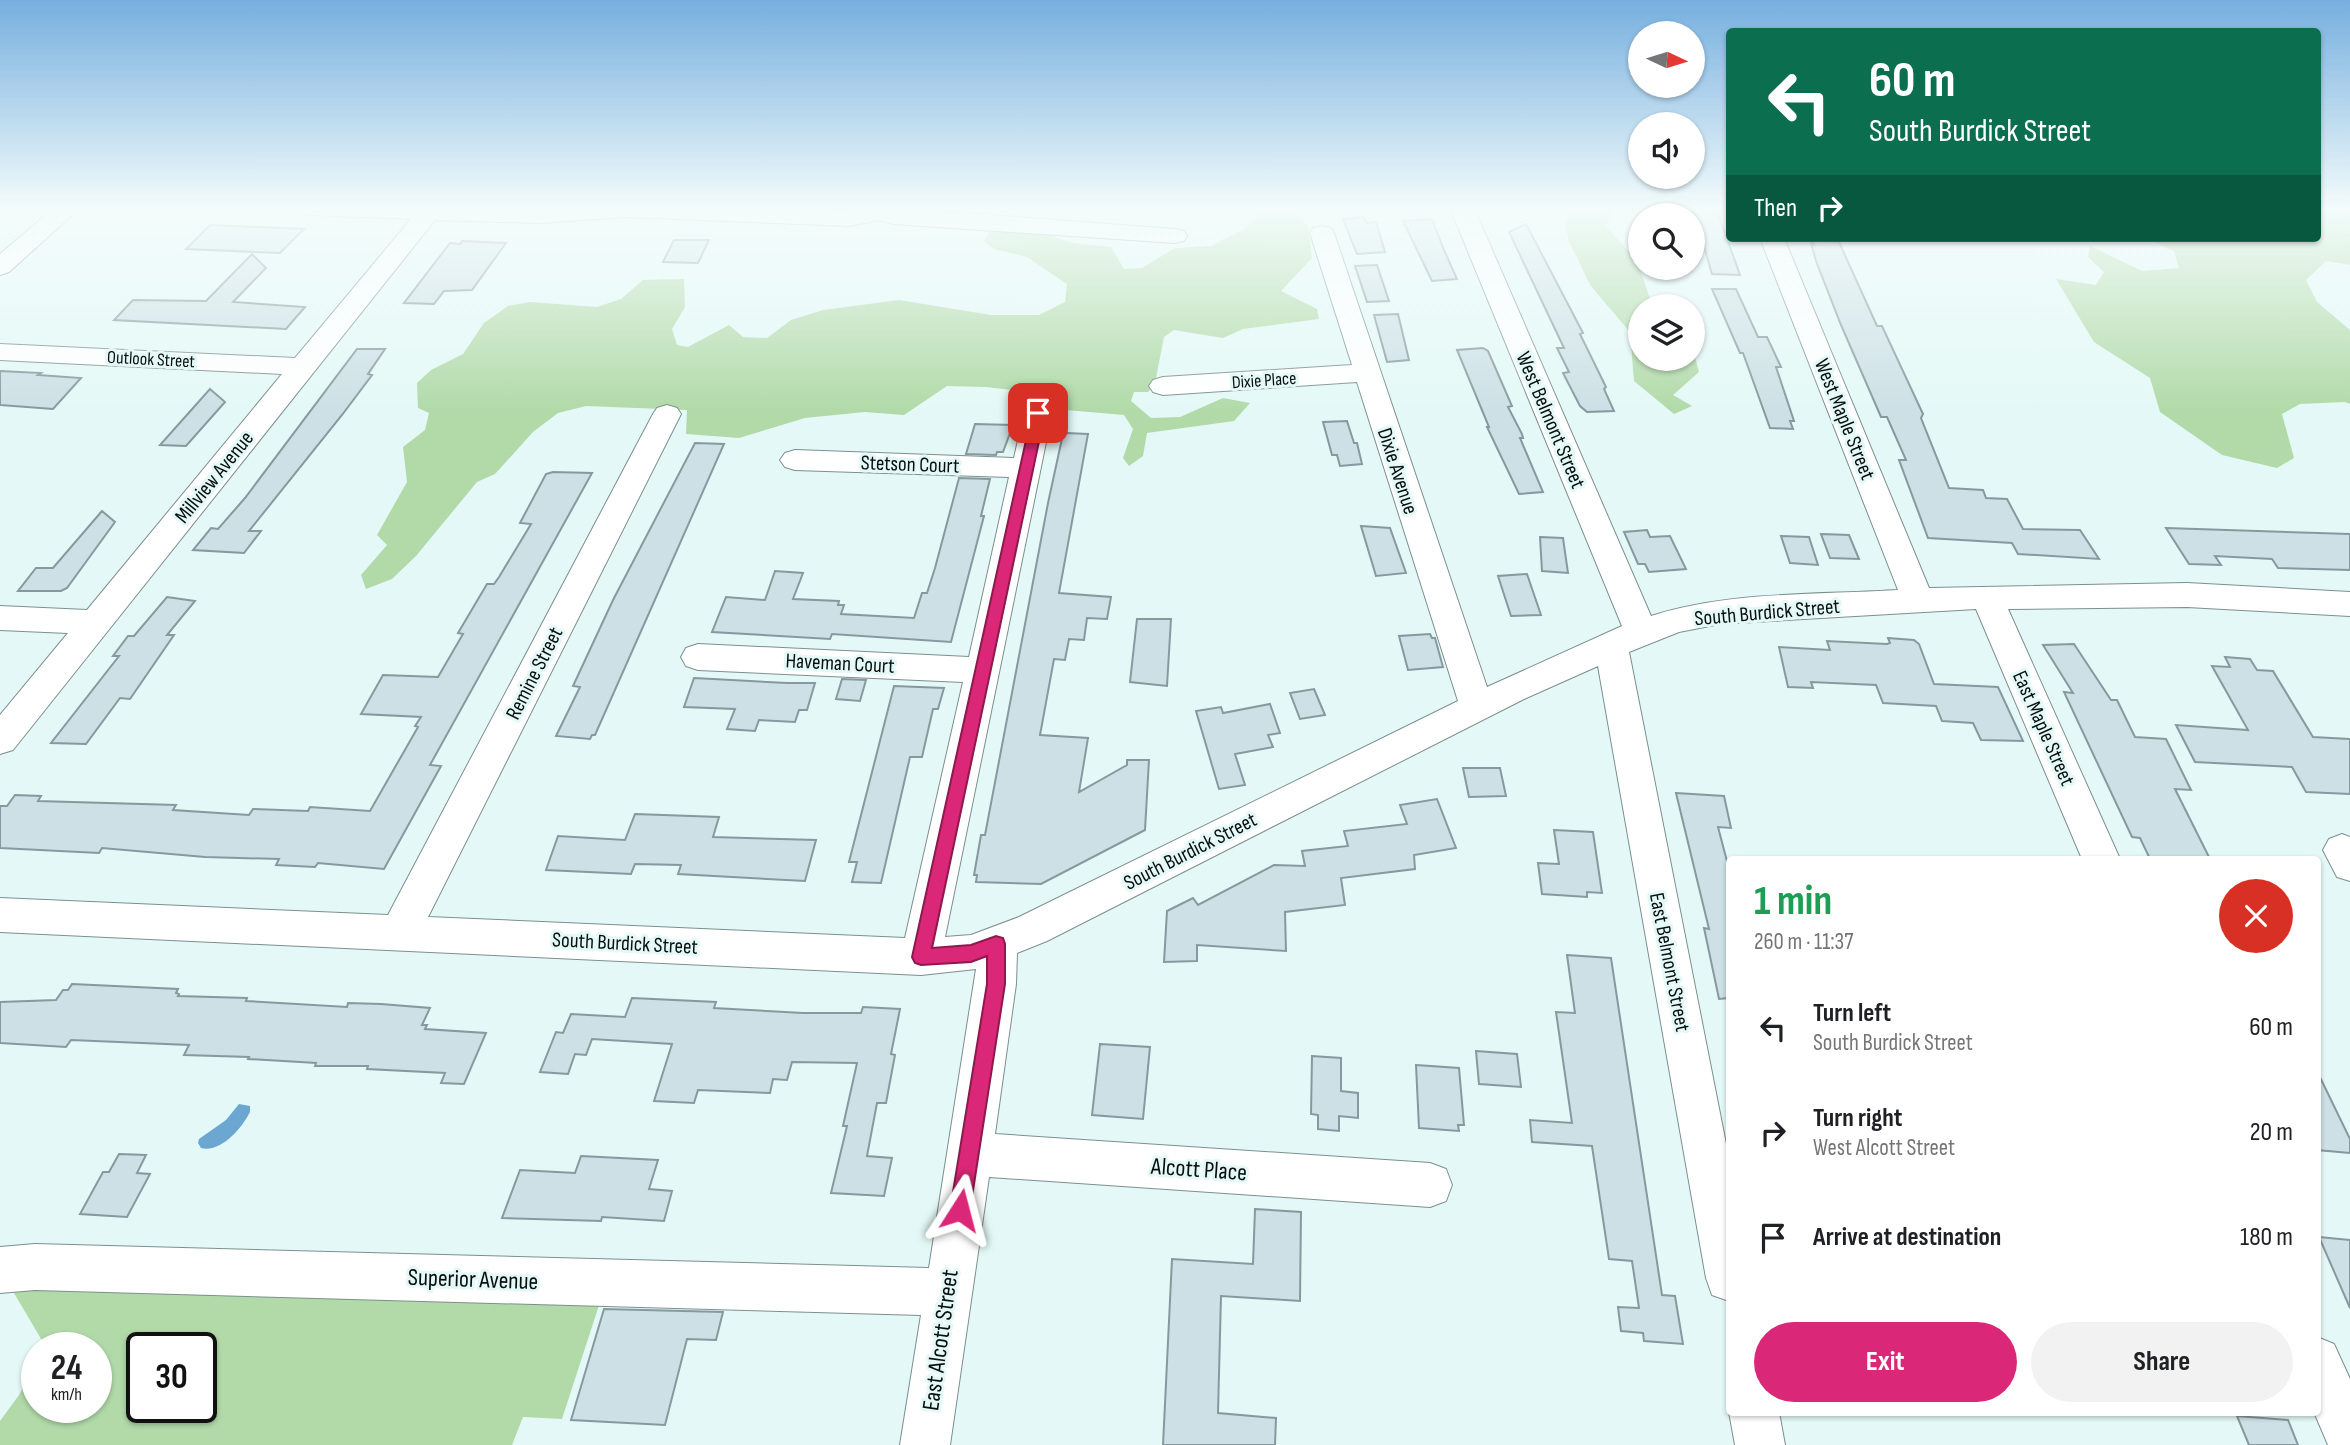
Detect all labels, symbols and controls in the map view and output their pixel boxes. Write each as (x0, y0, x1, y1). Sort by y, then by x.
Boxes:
north arrow (1628, 21, 1704, 98)
map controls (1628, 21, 1705, 371)
text: 60 m (1869, 52, 1956, 111)
icon: left (1754, 56, 1845, 147)
button: sound (1628, 112, 1705, 189)
text: South Burdick Street (1869, 112, 2091, 151)
icon: right (1811, 189, 1849, 227)
text: Then (1754, 193, 1797, 224)
button: search (1628, 203, 1705, 280)
button: layers (1628, 294, 1705, 371)
street label: Outlook Street (107, 347, 196, 372)
street label: West Belmont Street (1510, 348, 1591, 492)
street label: West Maple Street (1809, 355, 1880, 483)
street label: Dixie Place (1231, 368, 1297, 393)
pin (1008, 383, 1068, 443)
icon: arrive (1019, 394, 1057, 432)
street label: Dixie Avenue (1372, 425, 1423, 517)
street label: Millview Avenue (170, 426, 259, 528)
street label: Stetson Court (860, 450, 960, 479)
street label: South Burdick Street (1693, 594, 1841, 631)
street label: Remine Street (501, 623, 568, 724)
street label: Haveman Court (785, 648, 895, 679)
street label: East Maple Street (2007, 667, 2080, 789)
street label: South Burdick Street (1120, 807, 1261, 896)
text: 1 min (1754, 876, 1832, 927)
button: close (2219, 879, 2293, 953)
street label: East Belmont Street (1644, 891, 1695, 1034)
street label: South Burdick Street (552, 927, 698, 960)
text: 260 m · 11:37 (1754, 928, 1853, 956)
text: Turn left (1813, 998, 1891, 1029)
icon: left (1754, 1009, 1792, 1047)
text: 60 m (2249, 1012, 2293, 1043)
text: South Burdick Street (1813, 1029, 1973, 1057)
text: Turn right (1813, 1103, 1902, 1134)
icon: right (1754, 1114, 1792, 1152)
text: 20 m (2250, 1117, 2293, 1148)
text: West Alcott Street (1813, 1134, 1955, 1162)
street label: Alcott Place (1149, 1152, 1248, 1187)
position arrow (923, 1173, 997, 1247)
icon: arrive (1754, 1219, 1792, 1257)
text: Arrive at destination (1813, 1222, 2001, 1253)
text: 180 m (2240, 1222, 2293, 1253)
street label: Superior Avenue (407, 1263, 539, 1296)
street label: East Alcott Street (916, 1268, 965, 1412)
button: Exit (1754, 1322, 2017, 1402)
button: Share (2031, 1322, 2293, 1402)
speed limit sign: 30 (126, 1332, 217, 1423)
text: 24 (51, 1347, 82, 1390)
text: km/h (51, 1384, 82, 1405)

